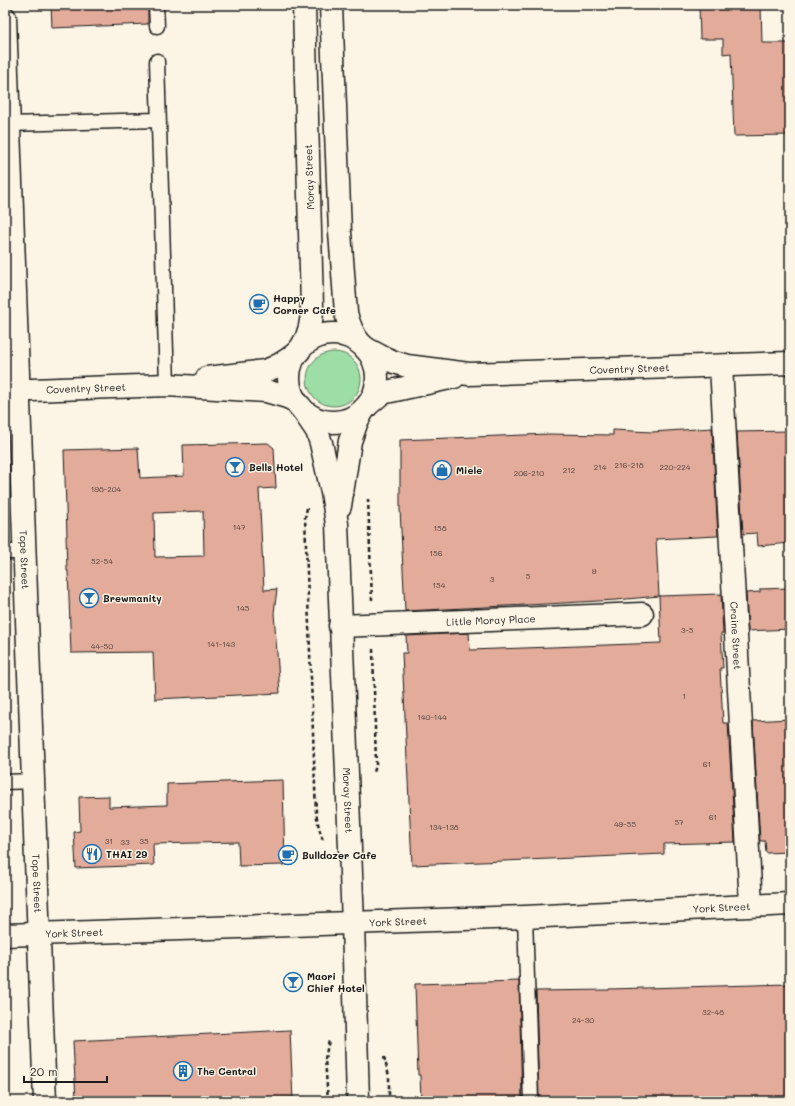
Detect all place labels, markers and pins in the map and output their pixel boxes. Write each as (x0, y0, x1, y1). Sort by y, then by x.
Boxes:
place label: Happy Corner Cafe (273, 291, 336, 317)
cafe icon: Happy Corner Cafe (248, 293, 270, 315)
bar icon: Bells Hotel (224, 456, 246, 478)
shop icon: Miele (431, 459, 453, 481)
place label: Bells Hotel (249, 460, 303, 474)
place label: Miele (456, 463, 482, 477)
bar icon: Brewmanity (78, 587, 100, 609)
place label: Brewmanity (103, 591, 162, 605)
restaurant icon: THAI 29 (81, 843, 103, 865)
cafe icon: Bulldozer Cafe (277, 844, 299, 866)
place label: THAI 29 (106, 847, 147, 861)
place label: Bulldozer Cafe (302, 848, 377, 862)
place label: Maori Chief Hotel (307, 969, 365, 995)
bar icon: Maori Chief Hotel (282, 971, 304, 993)
building icon: The Central (172, 1060, 194, 1082)
place label: The Central (197, 1064, 256, 1078)

